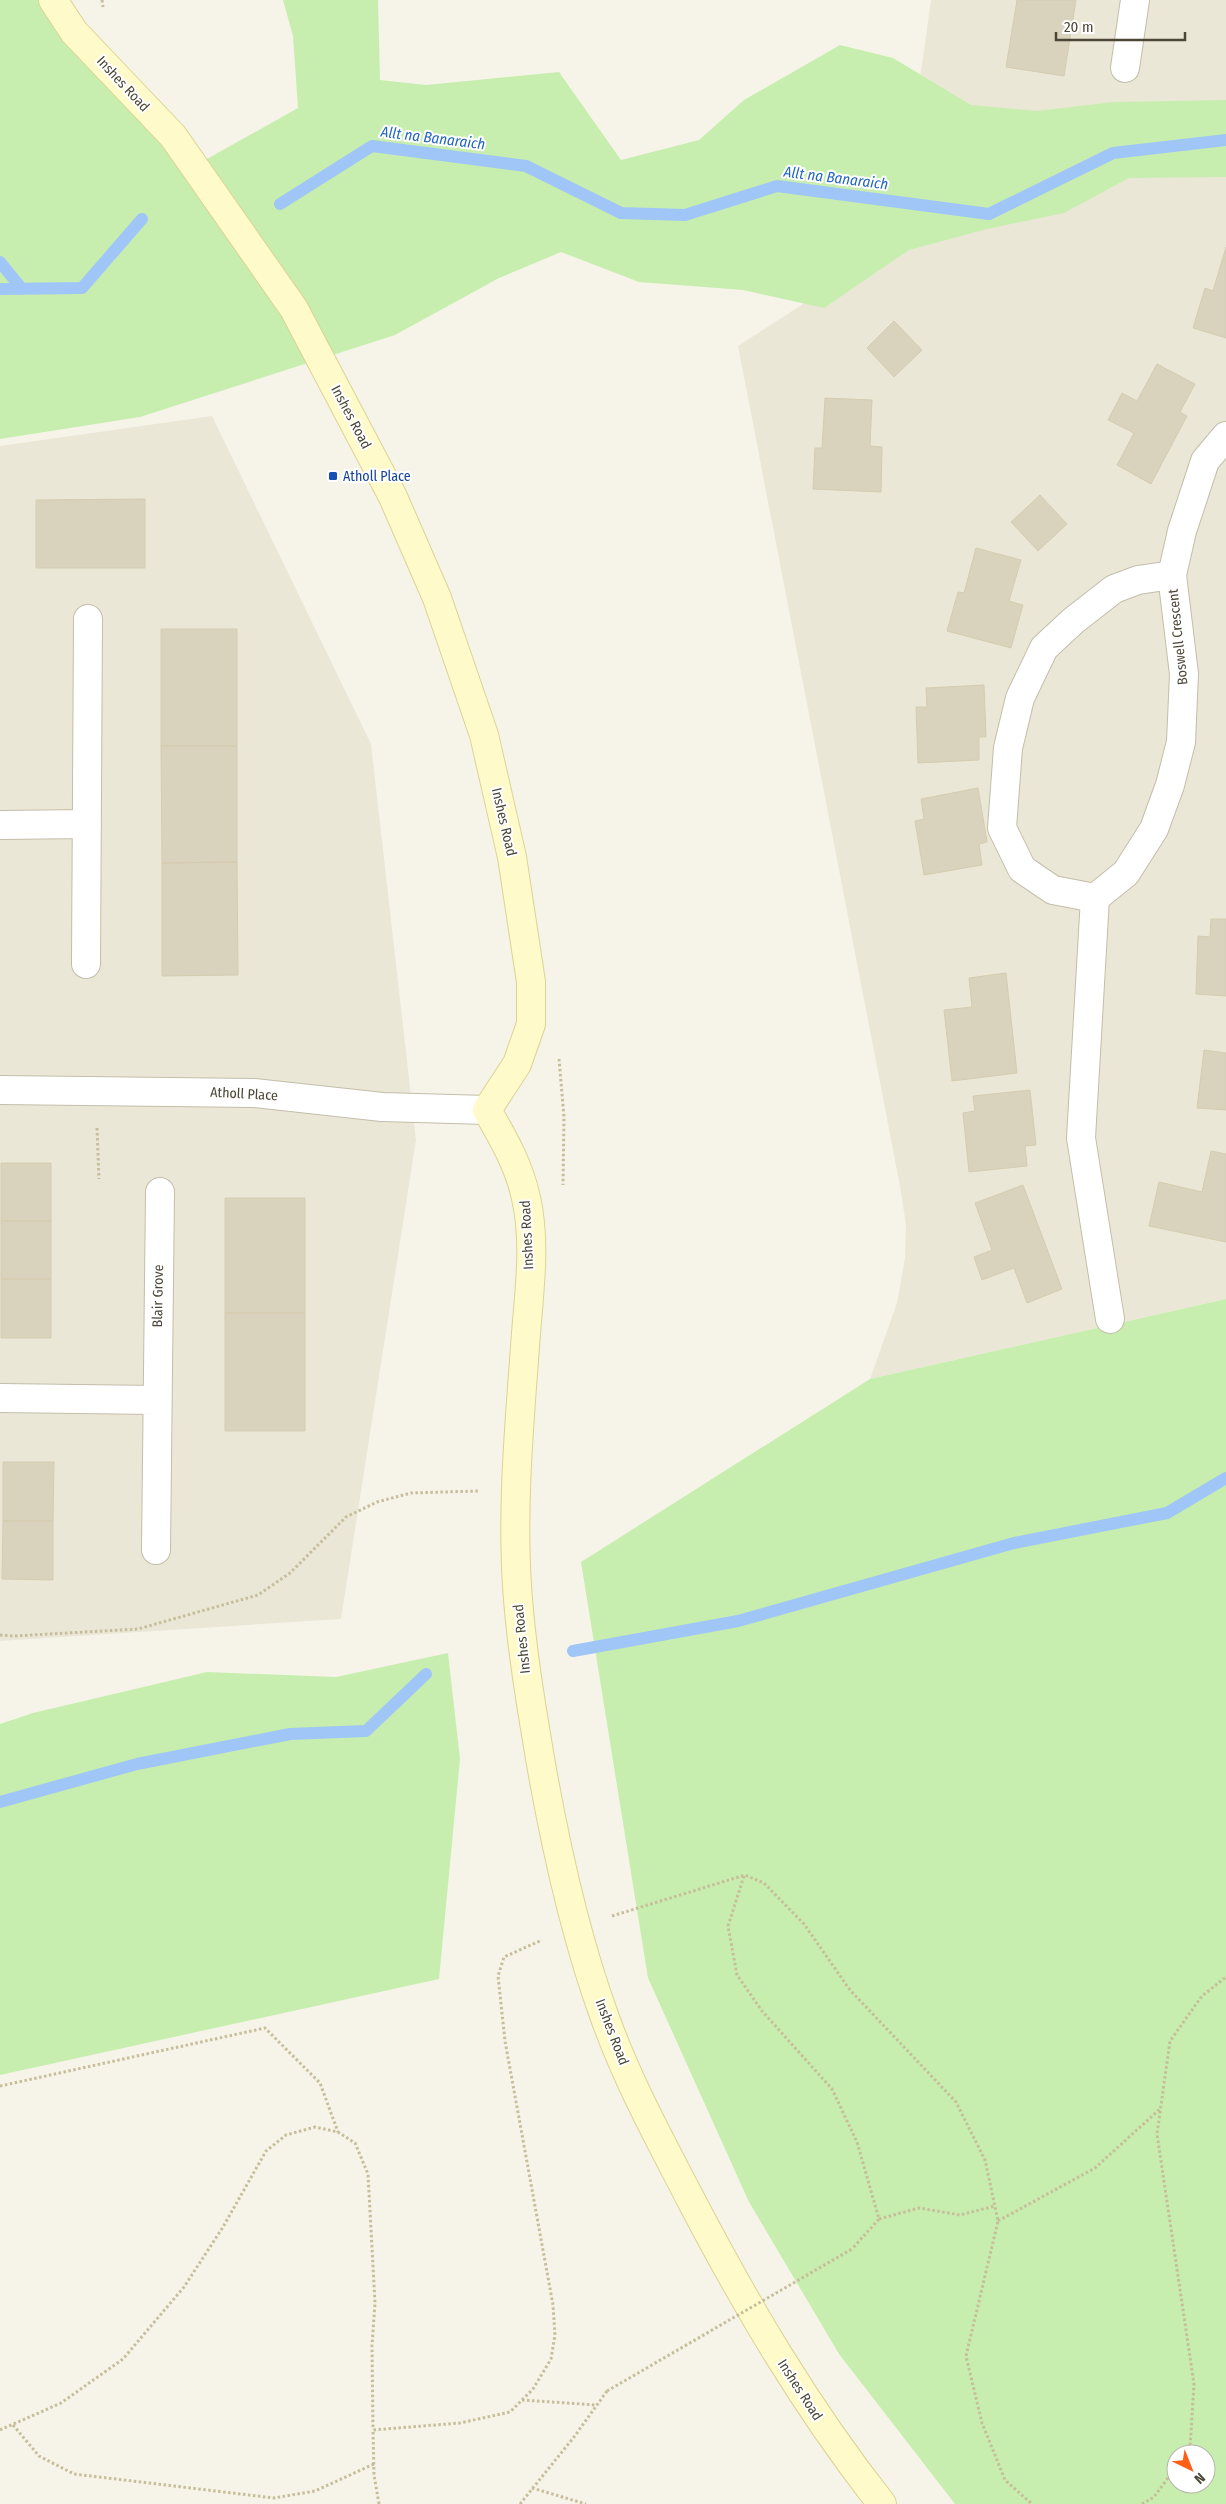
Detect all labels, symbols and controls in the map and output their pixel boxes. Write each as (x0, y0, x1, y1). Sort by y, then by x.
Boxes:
scale bar (1056, 10, 1185, 42)
text: 20 m (1064, 18, 1094, 36)
street label: Inshes Road (93, 53, 153, 115)
water label: Allt na Banaraich (379, 123, 486, 153)
water label: Allt na Banaraich (782, 163, 889, 193)
street label: Inshes Road (327, 382, 375, 452)
place label: Atholl Place (343, 468, 411, 485)
marker: Atholl Place (327, 470, 339, 482)
street label: Boswell Crescent (1164, 588, 1192, 686)
street label: Inshes Road (488, 786, 520, 858)
street label: Atholl Place (210, 1084, 278, 1104)
street label: Inshes Road (517, 1200, 537, 1270)
street label: Blair Grove (149, 1264, 167, 1328)
street label: Inshes Road (510, 1603, 534, 1675)
street label: Inshes Road (592, 1996, 632, 2068)
street label: Inshes Road (774, 2356, 826, 2424)
north arrow (1166, 2444, 1216, 2494)
text: N (1191, 2469, 1208, 2487)

